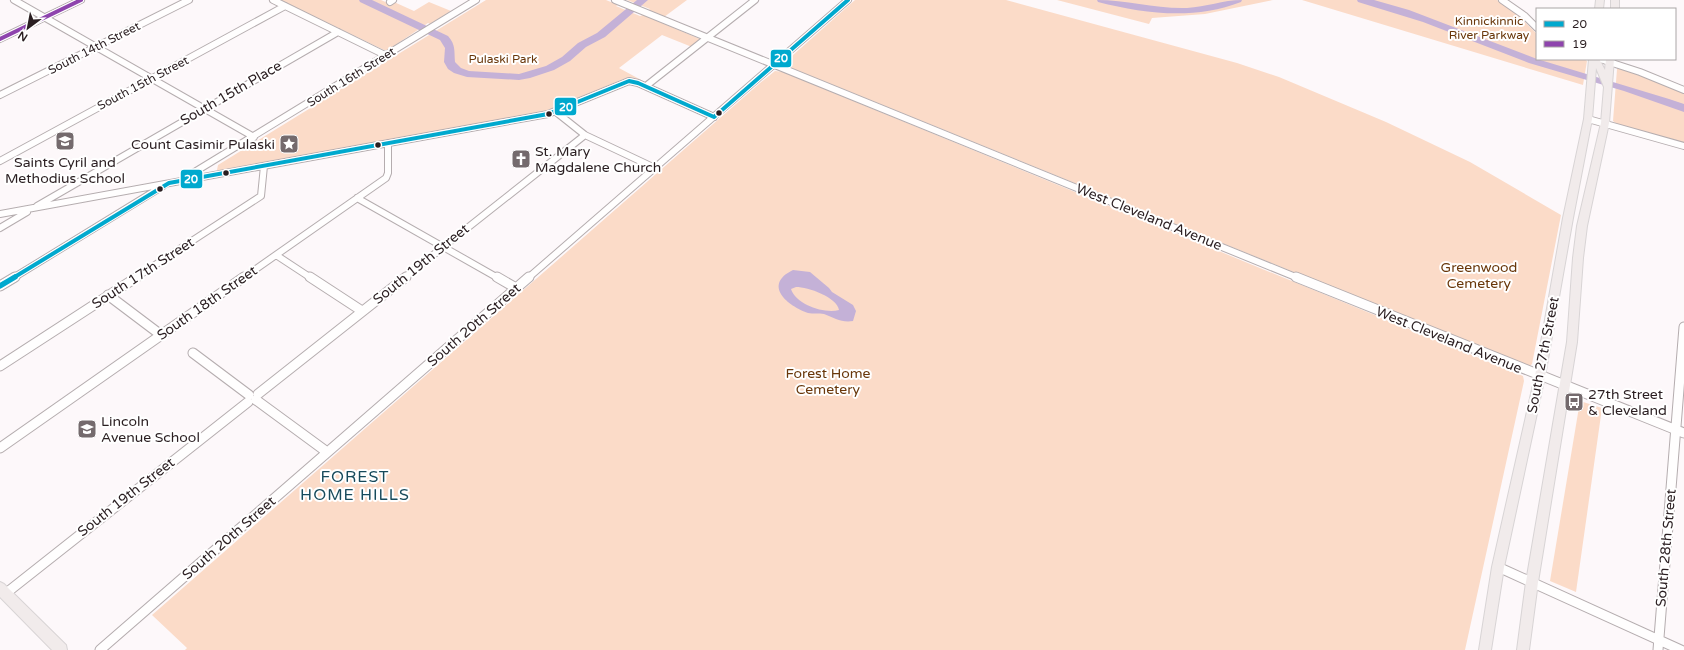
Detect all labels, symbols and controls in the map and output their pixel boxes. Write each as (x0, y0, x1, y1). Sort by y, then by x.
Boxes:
north arrow (8, 8, 48, 48)
legend (1536, 8, 1676, 60)
park label: Kinnickinnic River Parkway (1449, 14, 1530, 42)
text: 20 (1572, 17, 1588, 31)
street label: South 14th Street (46, 19, 143, 77)
text: N (16, 28, 30, 44)
text: 19 (1572, 37, 1587, 51)
street label: South 16th Street (304, 44, 398, 110)
line badge: 20 (770, 49, 792, 68)
park label: Pulaski Park (468, 52, 538, 66)
text: 20 (774, 52, 788, 65)
street label: South 15th Street (95, 53, 191, 113)
street label: South 15th Place (177, 57, 285, 129)
line badge: 20 (554, 97, 577, 116)
text: 20 (559, 101, 573, 114)
unlabelled marker (714, 108, 724, 118)
unlabelled marker (544, 109, 554, 119)
school or university icon: Saints Cyril and Methodius School (54, 130, 76, 152)
place icon: Count Casimir Pulaski (278, 133, 300, 155)
place label: Count Casimir Pulaski (131, 136, 275, 153)
unlabelled marker (373, 140, 383, 150)
place label: St. Mary Magdalene Church (535, 143, 661, 176)
church icon: St. Mary Magdalene Church (510, 148, 532, 170)
place label: Saints Cyril and Methodius School (5, 154, 125, 187)
unlabelled marker (221, 168, 231, 178)
line badge: 20 (180, 169, 203, 189)
text: 20 (184, 173, 198, 186)
street label: West Cleveland Avenue (1074, 180, 1225, 254)
unlabelled marker (155, 184, 165, 194)
street label: South 19th Street (370, 220, 473, 308)
street label: South 17th Street (89, 233, 198, 312)
park label: Greenwood Cemetery (1441, 259, 1517, 292)
street label: South 18th Street (154, 262, 261, 344)
street label: South 20th Street (424, 279, 525, 370)
street label: South 27th Street (1523, 295, 1563, 415)
street label: West Cleveland Avenue (1374, 303, 1525, 377)
park label: Forest Home Cemetery (786, 365, 871, 398)
place label: 27th Street & Cleveland (1588, 386, 1667, 419)
bus stop icon: 27th Street & Cleveland (1563, 391, 1585, 413)
place label: Lincoln Avenue School (101, 413, 200, 446)
school or university icon: Lincoln Avenue School (76, 418, 98, 440)
street label: South 19th Street (74, 453, 178, 540)
district label: FOREST HOME HILLS (300, 467, 410, 505)
street label: South 28th Street (1652, 488, 1680, 608)
street label: South 20th Street (179, 492, 280, 583)

